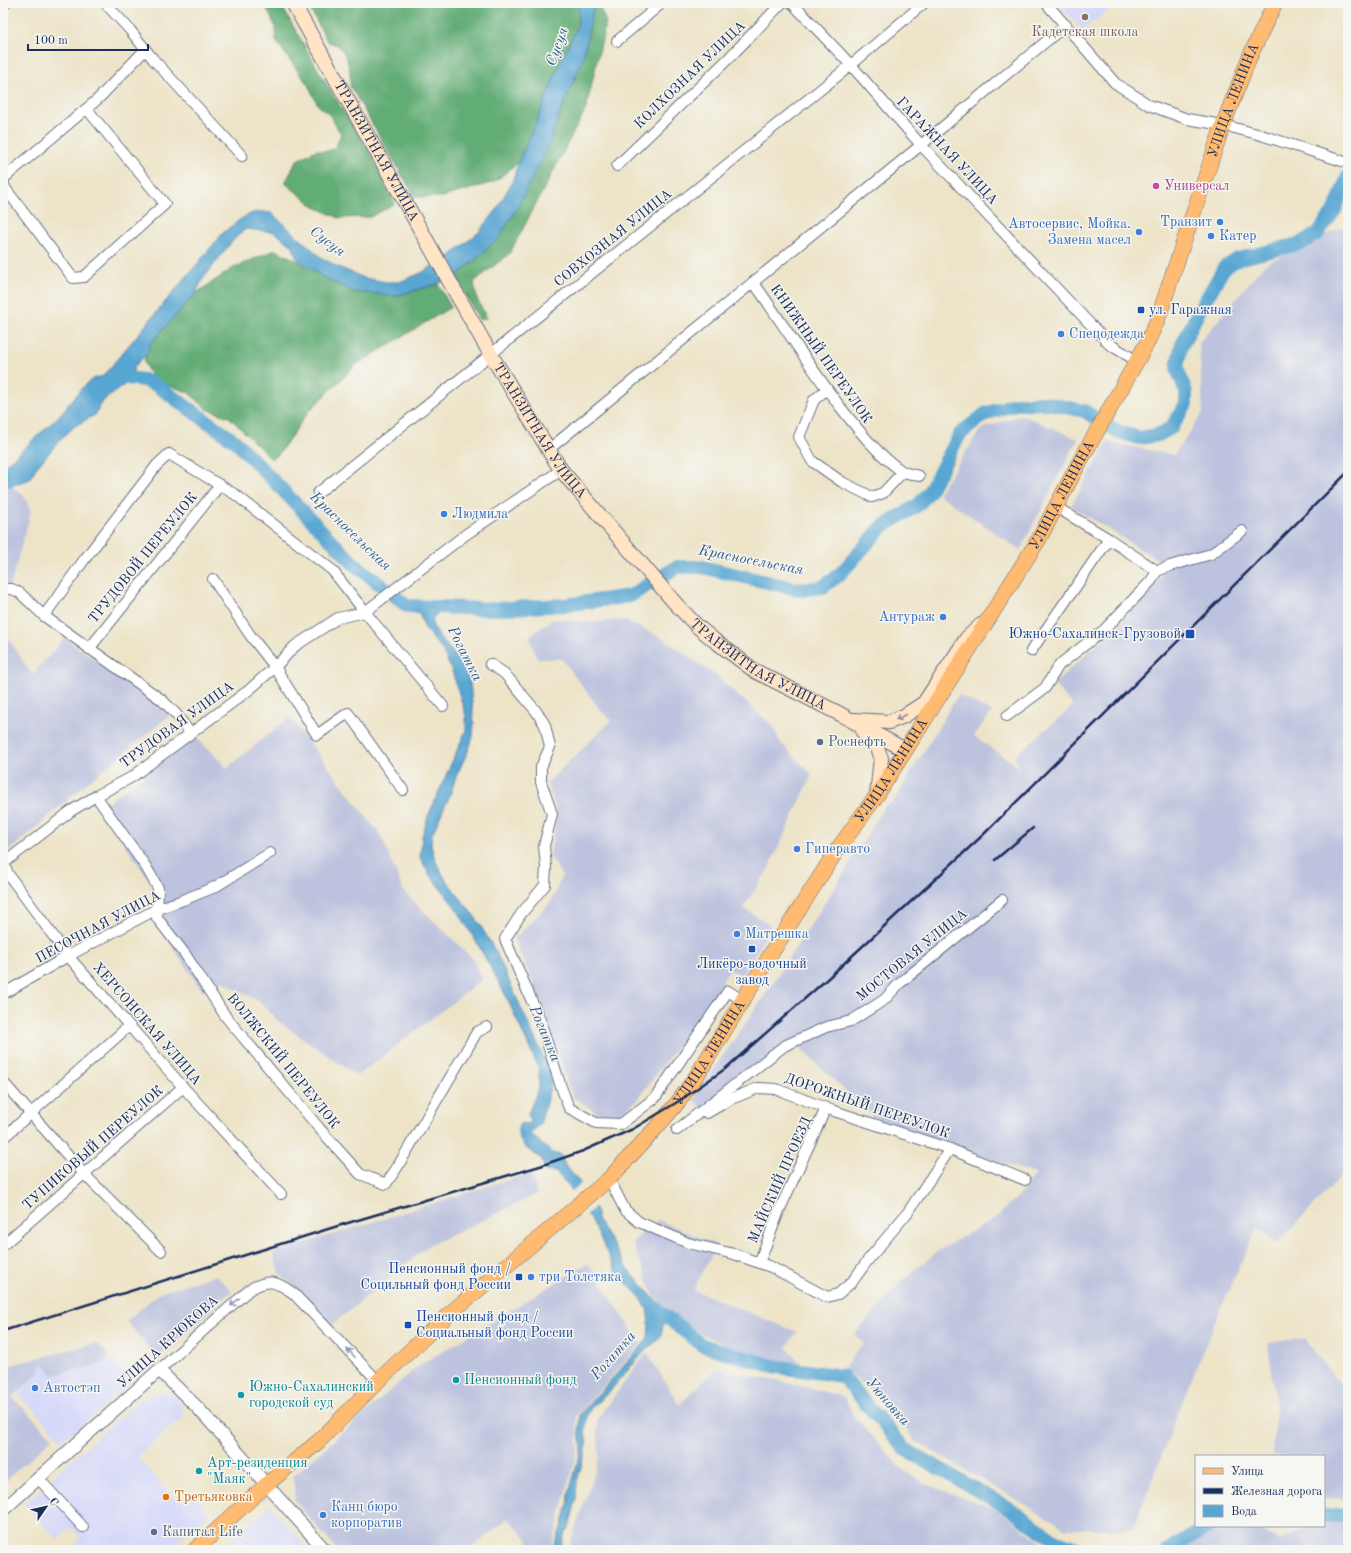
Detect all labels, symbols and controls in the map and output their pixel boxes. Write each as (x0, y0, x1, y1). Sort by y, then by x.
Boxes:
marker: Кадетская школа (1080, 12, 1090, 22)
street label: КОЛХОЗНАЯ УЛИЦА (632, 18, 749, 132)
place label: Кадетская школа (1032, 25, 1139, 39)
scale bar (28, 26, 148, 52)
water label: Сусуя (544, 26, 572, 68)
text: 100 m (34, 35, 68, 47)
street label: УЛИЦА ЛЕНИНА (1205, 41, 1262, 160)
street label: ТРАНЗИТНАЯ УЛИЦА (331, 78, 422, 224)
street label: ГАРАЖНАЯ УЛИЦА (894, 95, 1000, 208)
place label: Универсал (1164, 179, 1229, 193)
marker: Универсал (1151, 181, 1161, 191)
street label: СОВХОЗНАЯ УЛИЦА (552, 186, 675, 290)
place label: Транзит (1160, 215, 1212, 229)
place label: Автосервис, Мойка. Замена масел (1008, 217, 1131, 247)
marker: Транзит (1215, 217, 1225, 227)
water label: Сусуя (307, 224, 347, 260)
marker: Автосервис, Мойка. Замена масел (1134, 227, 1144, 237)
place label: Катер (1219, 229, 1256, 243)
marker: Катер (1206, 231, 1216, 241)
street label: КНИЖНЫЙ ПЕРЕУЛОК (768, 280, 878, 426)
place label: ул. Гаражная (1149, 303, 1232, 317)
marker: ул. Гаражная (1136, 305, 1146, 315)
place label: Спецодежда (1069, 327, 1144, 341)
marker: Спецодежда (1056, 329, 1066, 339)
street label: ТРАНЗИТНАЯ УЛИЦА (491, 360, 589, 501)
street label: УЛИЦА ЛЕНИНА (1027, 438, 1097, 552)
street label: ТРУДОВОЙ ПЕРЕУЛОК (83, 487, 200, 626)
water label: Красносельская (306, 489, 393, 574)
place label: Людмила (452, 507, 508, 521)
marker: Людмила (439, 509, 449, 519)
water label: Красносельская (696, 543, 805, 579)
place label: Антураж (878, 610, 935, 624)
marker: Антураж (938, 612, 948, 622)
street label: ТРАНЗИТНАЯ УЛИЦА (687, 616, 829, 713)
water label: Рогатка (443, 623, 484, 684)
place label: Южно-Сахалинск-Грузовой (1008, 627, 1181, 641)
marker: Южно-Сахалинск-Грузовой (1184, 628, 1196, 640)
street label: ТРУДОВАЯ УЛИЦА (118, 679, 237, 771)
one-way arrow (895, 714, 907, 721)
street label: УЛИЦА ЛЕНИНА (852, 716, 931, 825)
place label: Роснефть (828, 735, 887, 750)
marker: Роснефть (815, 737, 825, 747)
place label: Гиперавто (805, 842, 870, 856)
marker: Гиперавто (792, 844, 802, 854)
street label: ПЕСОЧНАЯ УЛИЦА (33, 888, 163, 966)
street label: МОСТОВАЯ УЛИЦА (854, 906, 970, 1004)
place label: Матрешка (745, 927, 809, 941)
marker: Матрешка (732, 929, 742, 939)
marker: Ликёро-водочный завод (747, 944, 757, 954)
place label: Ликёро-водочный завод (697, 957, 807, 987)
street label: ХЕРСОНСКАЯ УЛИЦА (90, 960, 204, 1088)
street label: ВОЛЖСКИЙ ПЕРЕУЛОК (224, 988, 345, 1131)
street label: УЛИЦА ЛЕНИНА (671, 998, 748, 1108)
water label: Рогатка (525, 1003, 563, 1064)
street label: ДОРОЖНЫЙ ПЕРЕУЛОК (783, 1067, 953, 1141)
street label: ТУПИКОВЫЙ ПЕРЕУЛОК (17, 1080, 166, 1213)
street label: МАЙСКИЙ ПРОЕЗД (742, 1113, 814, 1245)
place label: Пенсионный фонд / Социльный фонд России (361, 1262, 511, 1293)
place label: три Толстяка (539, 1270, 621, 1284)
marker: Пенсионный фонд / Социльный фонд России (514, 1272, 524, 1282)
marker: три Толстяка (526, 1272, 536, 1282)
street label: УЛИЦА КРЮКОВА (115, 1293, 221, 1391)
one-way arrow (230, 1297, 240, 1307)
place label: Пенсионный фонд / Социальный фонд России (416, 1310, 573, 1341)
marker: Пенсионный фонд / Социальный фонд России (403, 1320, 413, 1330)
water label: Рогатка (588, 1329, 639, 1384)
one-way arrow (346, 1348, 356, 1358)
place label: Пенсионный фонд (464, 1373, 577, 1388)
marker: Пенсионный фонд (451, 1375, 461, 1385)
water label: Уюновка (862, 1375, 912, 1429)
place label: Южно-Сахалинский городской суд (249, 1380, 374, 1410)
place label: Автостэп (43, 1381, 101, 1395)
marker: Автостэп (30, 1383, 40, 1393)
marker: Южно-Сахалинский городской суд (236, 1390, 246, 1400)
legend (1195, 1455, 1325, 1527)
place label: Арт-резиденция "Маяк" (207, 1456, 308, 1486)
marker: Арт-резиденция "Маяк" (194, 1466, 204, 1476)
text: Улица (1231, 1466, 1264, 1478)
text: Железная дорога (1231, 1486, 1322, 1498)
north arrow (26, 1487, 66, 1527)
place label: Третьяковка (174, 1490, 253, 1504)
marker: Третьяковка (161, 1492, 171, 1502)
text: С (46, 1496, 60, 1508)
place label: Канц бюро корпоратив (331, 1500, 402, 1530)
text: Вода (1231, 1506, 1257, 1518)
marker: Канц бюро корпоратив (318, 1510, 328, 1520)
place label: Капитал Life (162, 1525, 243, 1539)
marker: Капитал Life (149, 1527, 159, 1537)

